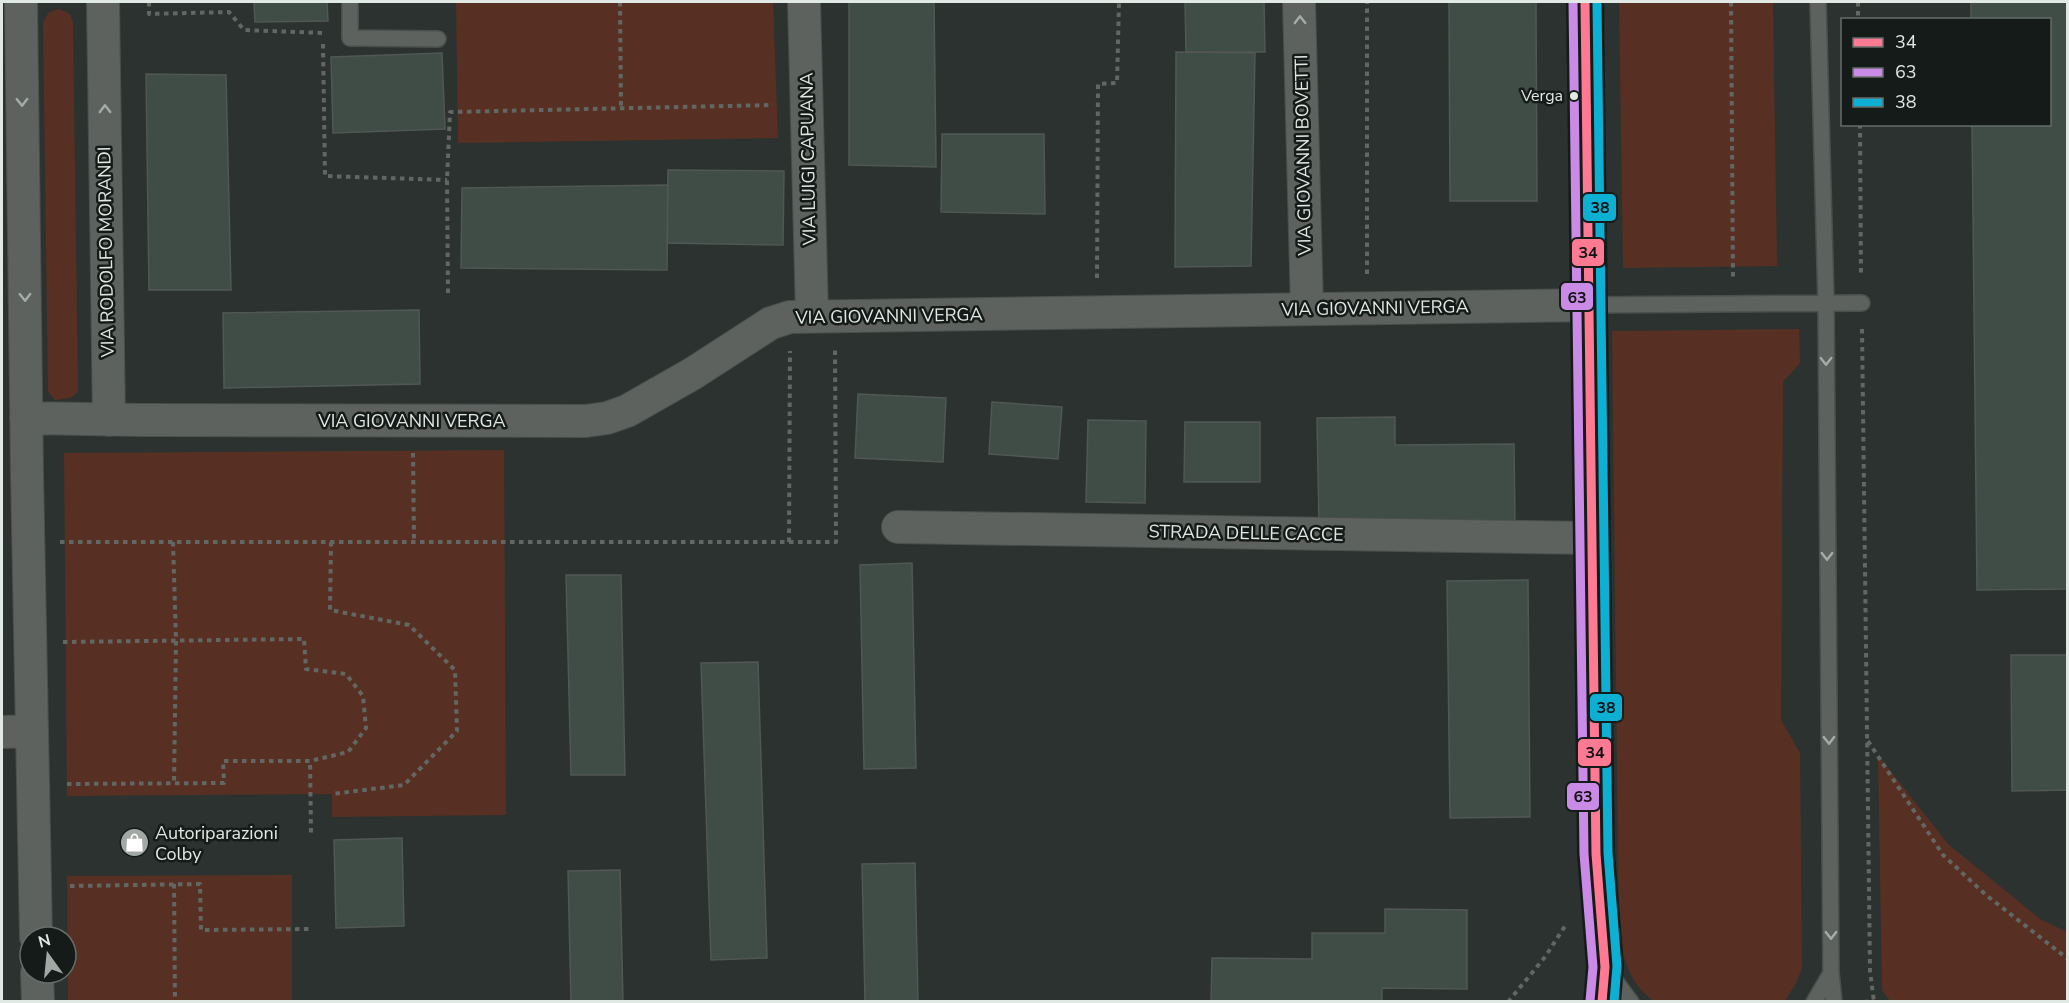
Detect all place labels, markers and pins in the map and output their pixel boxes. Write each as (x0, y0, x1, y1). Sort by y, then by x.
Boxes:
place label: Verga (1520, 85, 1563, 107)
marker: Verga (1568, 90, 1580, 102)
place label: Autoriparazioni Colby (155, 821, 278, 866)
shop icon: Autoriparazioni Colby (118, 827, 150, 859)

